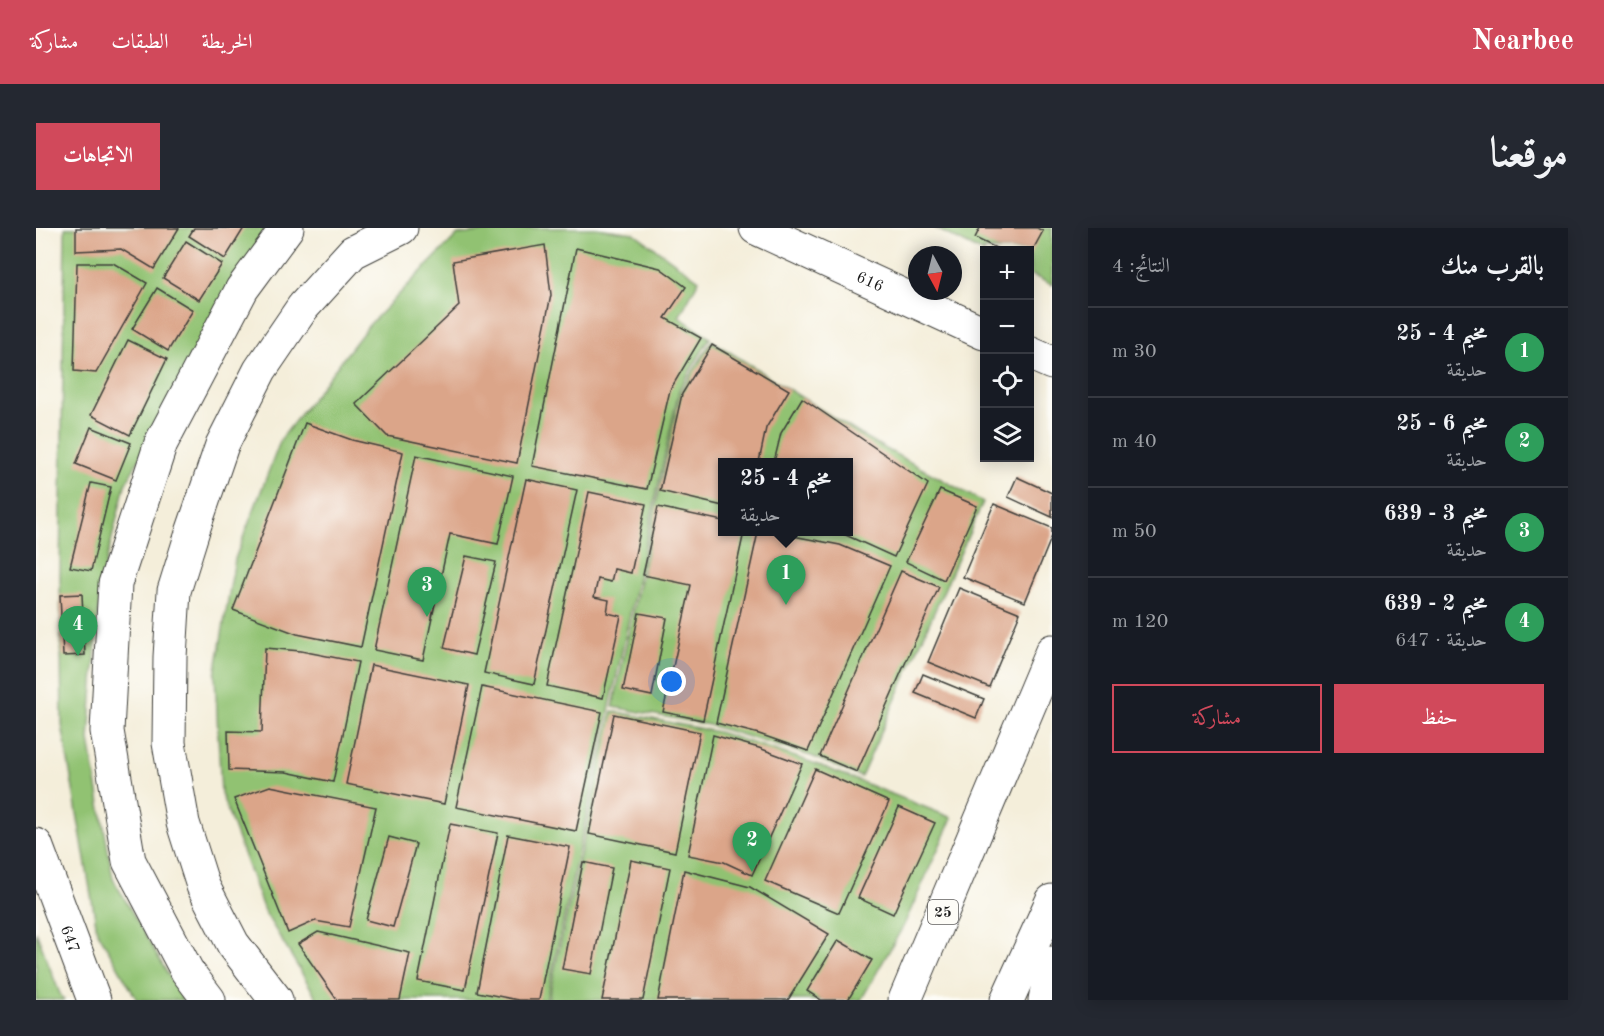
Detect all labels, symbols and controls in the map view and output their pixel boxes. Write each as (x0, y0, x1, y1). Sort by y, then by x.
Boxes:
text: Nearbee (1472, 28, 1574, 56)
text: مشاركة (30, 32, 78, 53)
text: الطبقات (111, 32, 168, 53)
text: الخريطة (201, 32, 253, 53)
button: الاتجاهات (36, 123, 160, 190)
text: موقعنا (1490, 134, 1568, 176)
north arrow (908, 246, 962, 300)
map controls (980, 246, 1034, 462)
button: + (980, 246, 1034, 300)
text: بالقرب منك (1441, 254, 1544, 280)
text: النتائج: 4 (1112, 257, 1170, 277)
street label: 616 (854, 269, 886, 296)
button: − (980, 300, 1034, 354)
text: مخيم 4 - 25 (1396, 323, 1487, 345)
text: 30 m (1112, 342, 1157, 362)
text: 1 (1519, 342, 1530, 362)
button: locate (980, 354, 1034, 408)
text: حديقة (1447, 361, 1487, 381)
button: layers (980, 408, 1034, 462)
text: مخيم 6 - 25 (1396, 413, 1487, 435)
text: 40 m (1112, 432, 1157, 452)
text: 2 (1519, 432, 1530, 452)
text: حديقة (1447, 451, 1487, 471)
popup (718, 458, 853, 536)
text: مخيم 4 - 25 (740, 468, 831, 490)
text: مخيم 3 - 639 (1384, 503, 1487, 525)
text: حديقة (740, 506, 781, 526)
text: 50 m (1112, 522, 1157, 542)
text: 3 (1519, 522, 1530, 542)
text: حديقة (1447, 541, 1487, 561)
pin: 1 (766, 556, 806, 605)
pin: 3 (408, 568, 446, 617)
text: مخيم 2 - 639 (1384, 593, 1487, 615)
pin: 4 (58, 606, 98, 656)
text: 120 m (1112, 612, 1168, 632)
text: 4 (1519, 612, 1530, 632)
text: حديقة · 647 (1395, 631, 1487, 651)
your location (657, 667, 686, 696)
button: مشاركة (1112, 684, 1322, 753)
button: حفظ (1334, 684, 1544, 753)
pin: 2 (732, 822, 772, 872)
road number: 25 (928, 900, 958, 924)
street label: 647 (57, 924, 82, 955)

